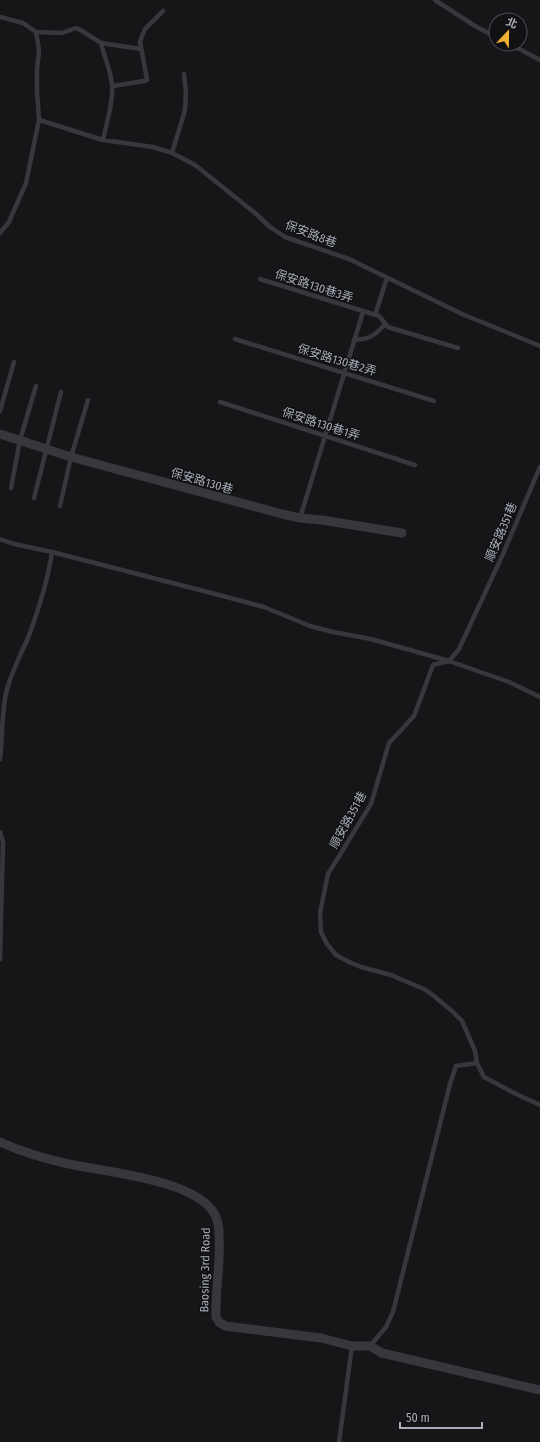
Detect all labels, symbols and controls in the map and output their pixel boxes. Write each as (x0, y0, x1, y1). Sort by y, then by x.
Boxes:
north arrow (488, 12, 528, 52)
text: 北 (504, 15, 519, 31)
street label: 保安路8巷 (283, 218, 339, 250)
street label: 保安路130巷3弄 (273, 267, 355, 305)
street label: 保安路130巷2弄 (296, 341, 378, 379)
street label: 保安路130巷1弄 (280, 405, 362, 443)
street label: 保安路130巷 (169, 465, 235, 497)
street label: 順安路351巷 (482, 500, 520, 564)
street label: 順安路351巷 (327, 789, 369, 851)
street label: Baosing 3rd Road (197, 1227, 213, 1313)
scale bar (400, 1404, 482, 1430)
text: 50 m (406, 1411, 430, 1425)

